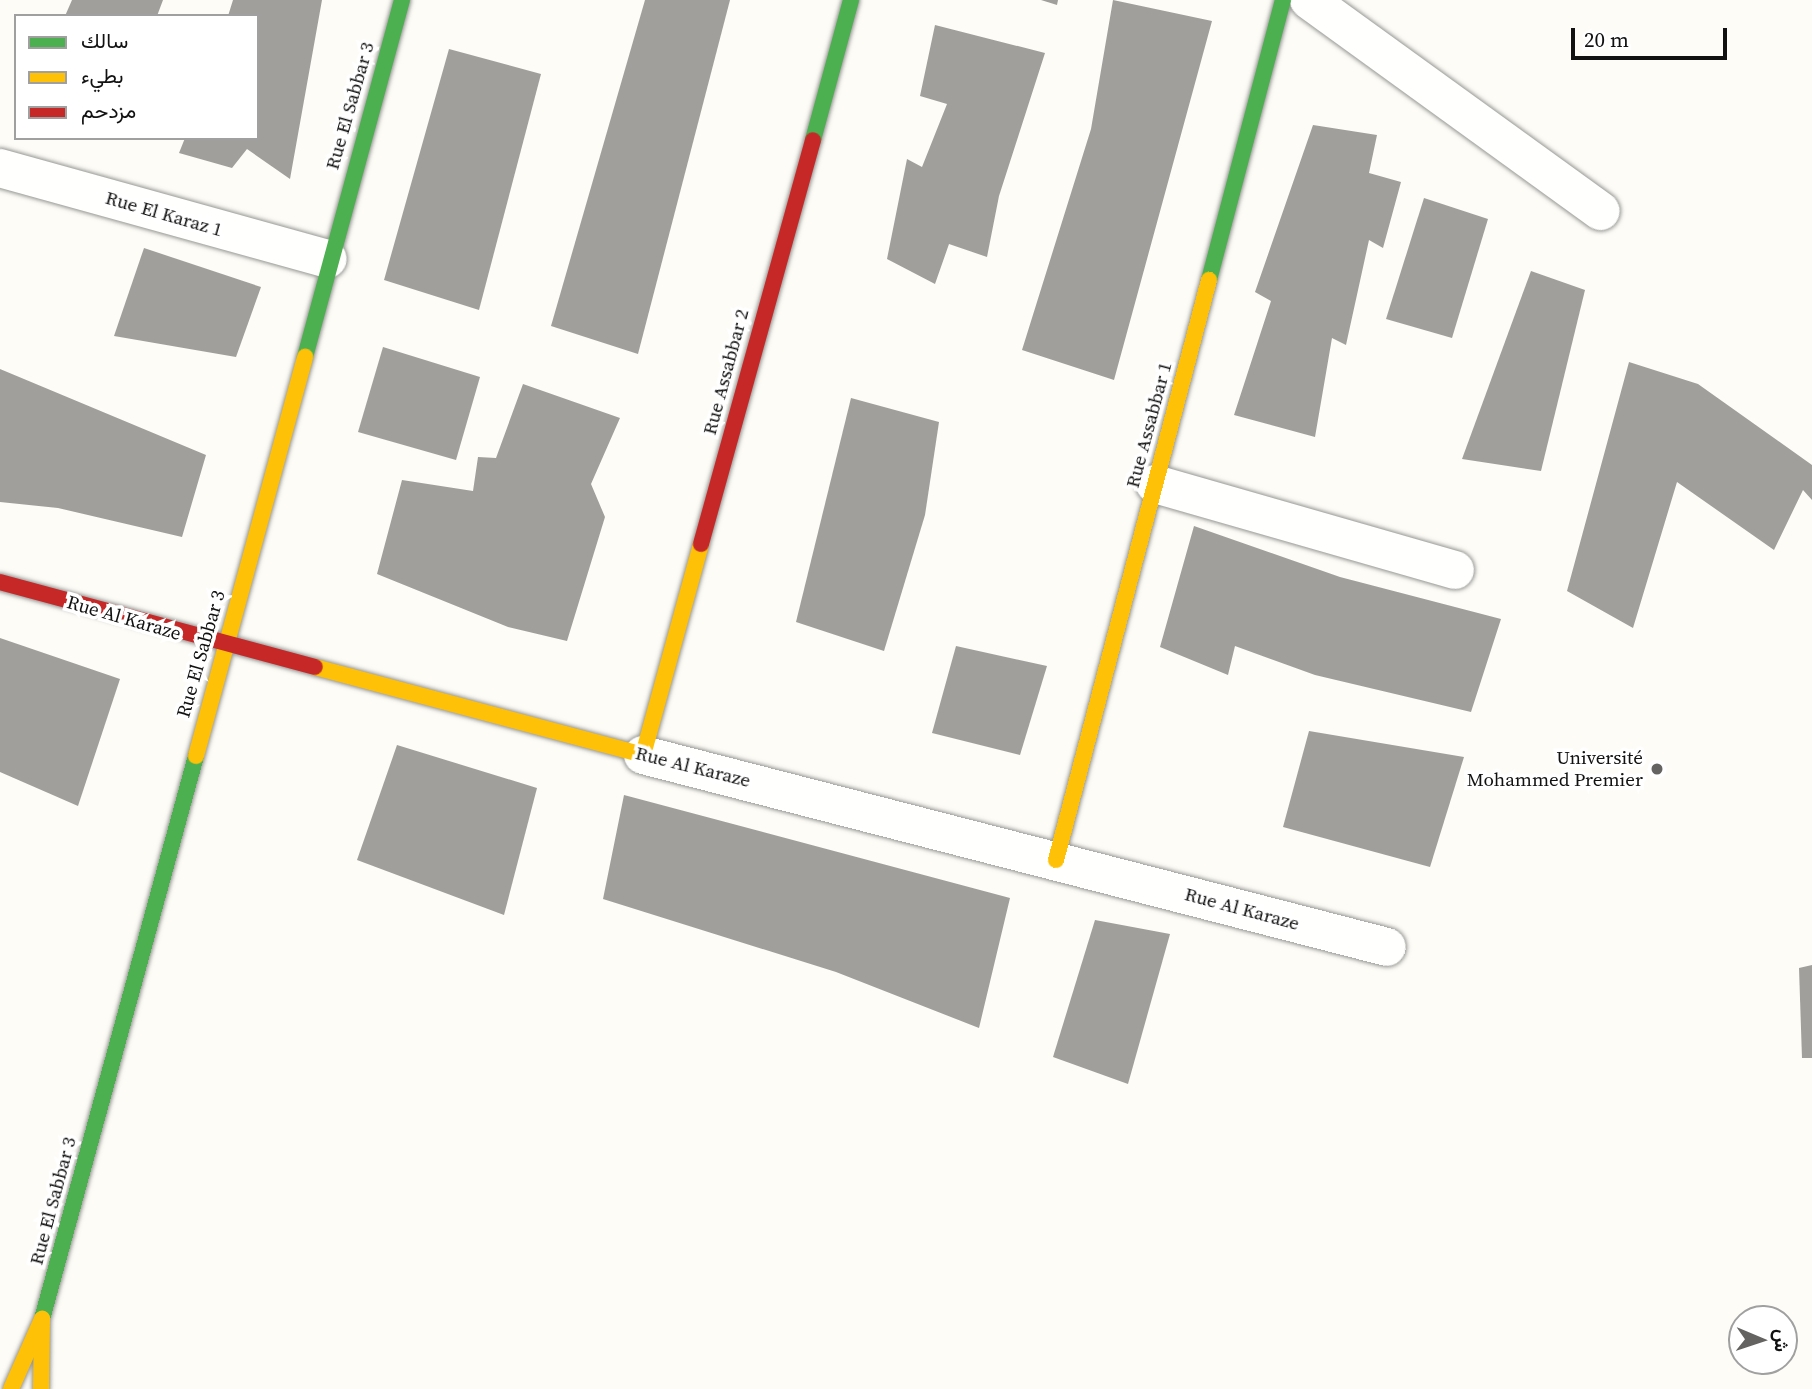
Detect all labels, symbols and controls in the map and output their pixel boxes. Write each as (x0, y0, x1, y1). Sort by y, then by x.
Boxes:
legend (14, 14, 259, 140)
scale bar (1574, 14, 1730, 58)
text: 20 m (1584, 25, 1629, 54)
text: سالك (81, 26, 128, 55)
street label: Rue El Sabbar 3 (321, 40, 379, 172)
text: بطيء (81, 61, 124, 90)
text: مزدحم (81, 96, 136, 125)
street label: Rue El Karaz 1 (103, 186, 225, 242)
street label: Rue Assabbar 2 (698, 307, 754, 437)
street label: Rue Assabbar 1 (1121, 360, 1177, 490)
street label: Rue El Sabbar 3 (172, 588, 230, 720)
street label: Rue Al Karaze (64, 591, 184, 645)
street label: Rue Al Karaze (633, 742, 753, 792)
place label: Université Mohammed Premier (1467, 747, 1643, 791)
marker: Université Mohammed Premier (1649, 761, 1665, 777)
street label: Rue Al Karaze (1182, 883, 1302, 935)
street label: Rue El Sabbar 3 (25, 1135, 81, 1267)
north arrow (1728, 1305, 1798, 1375)
text: ش (1769, 1329, 1795, 1353)

